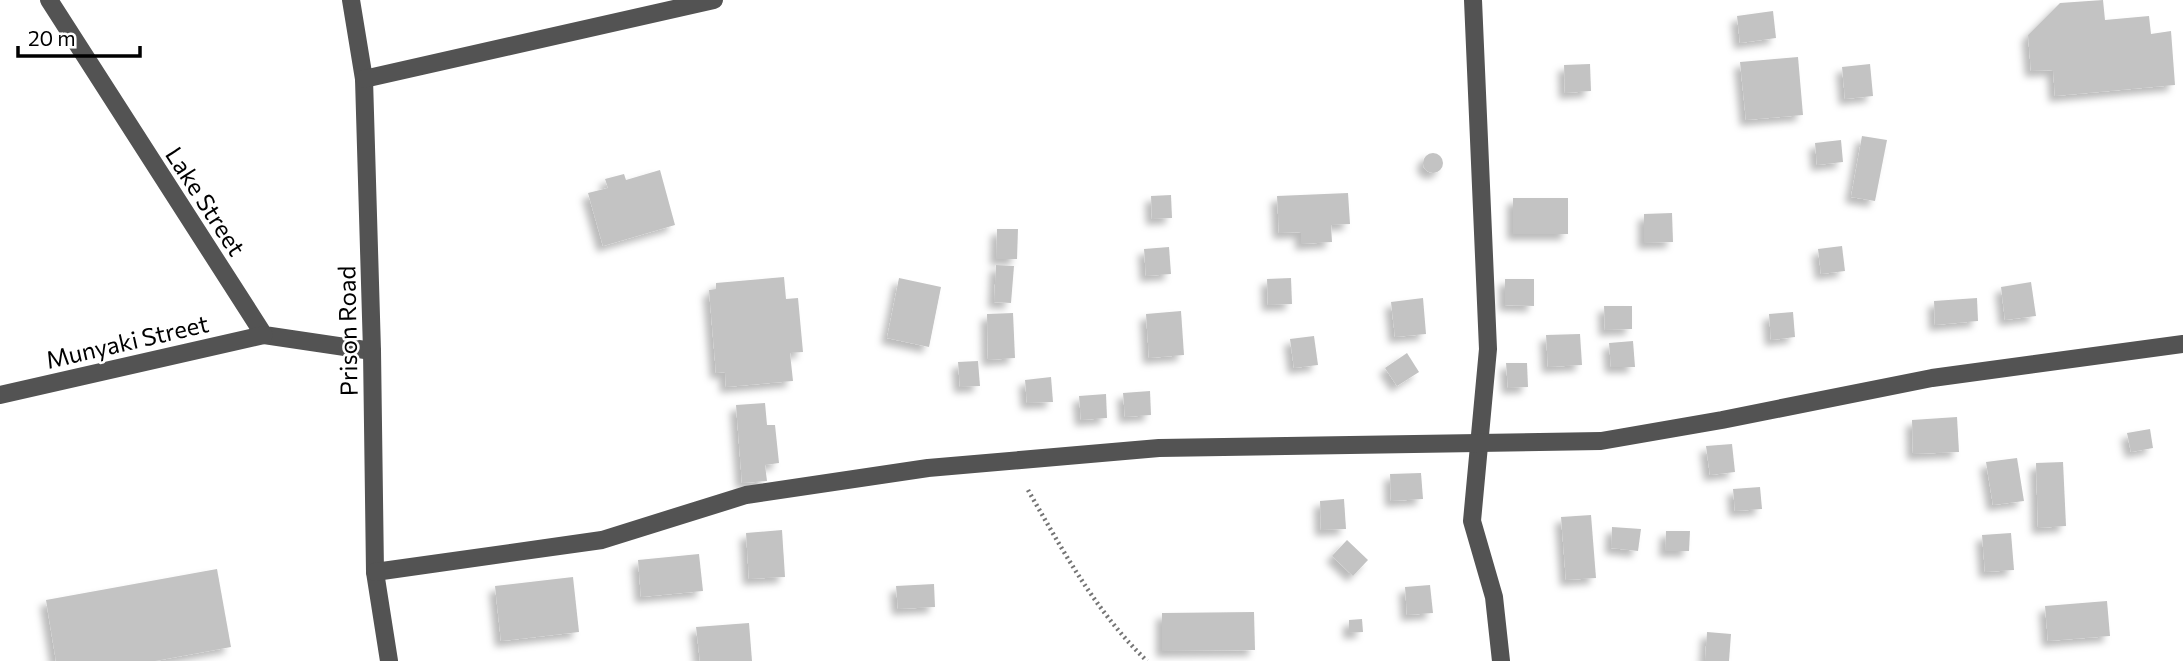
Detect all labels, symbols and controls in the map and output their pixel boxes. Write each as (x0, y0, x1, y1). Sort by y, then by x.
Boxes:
scale bar (18, 14, 140, 58)
text: 20 m (28, 25, 76, 50)
street label: Lake Street (160, 141, 252, 261)
street label: Prison Road (331, 266, 363, 396)
street label: Munyaki Street (43, 308, 211, 374)

